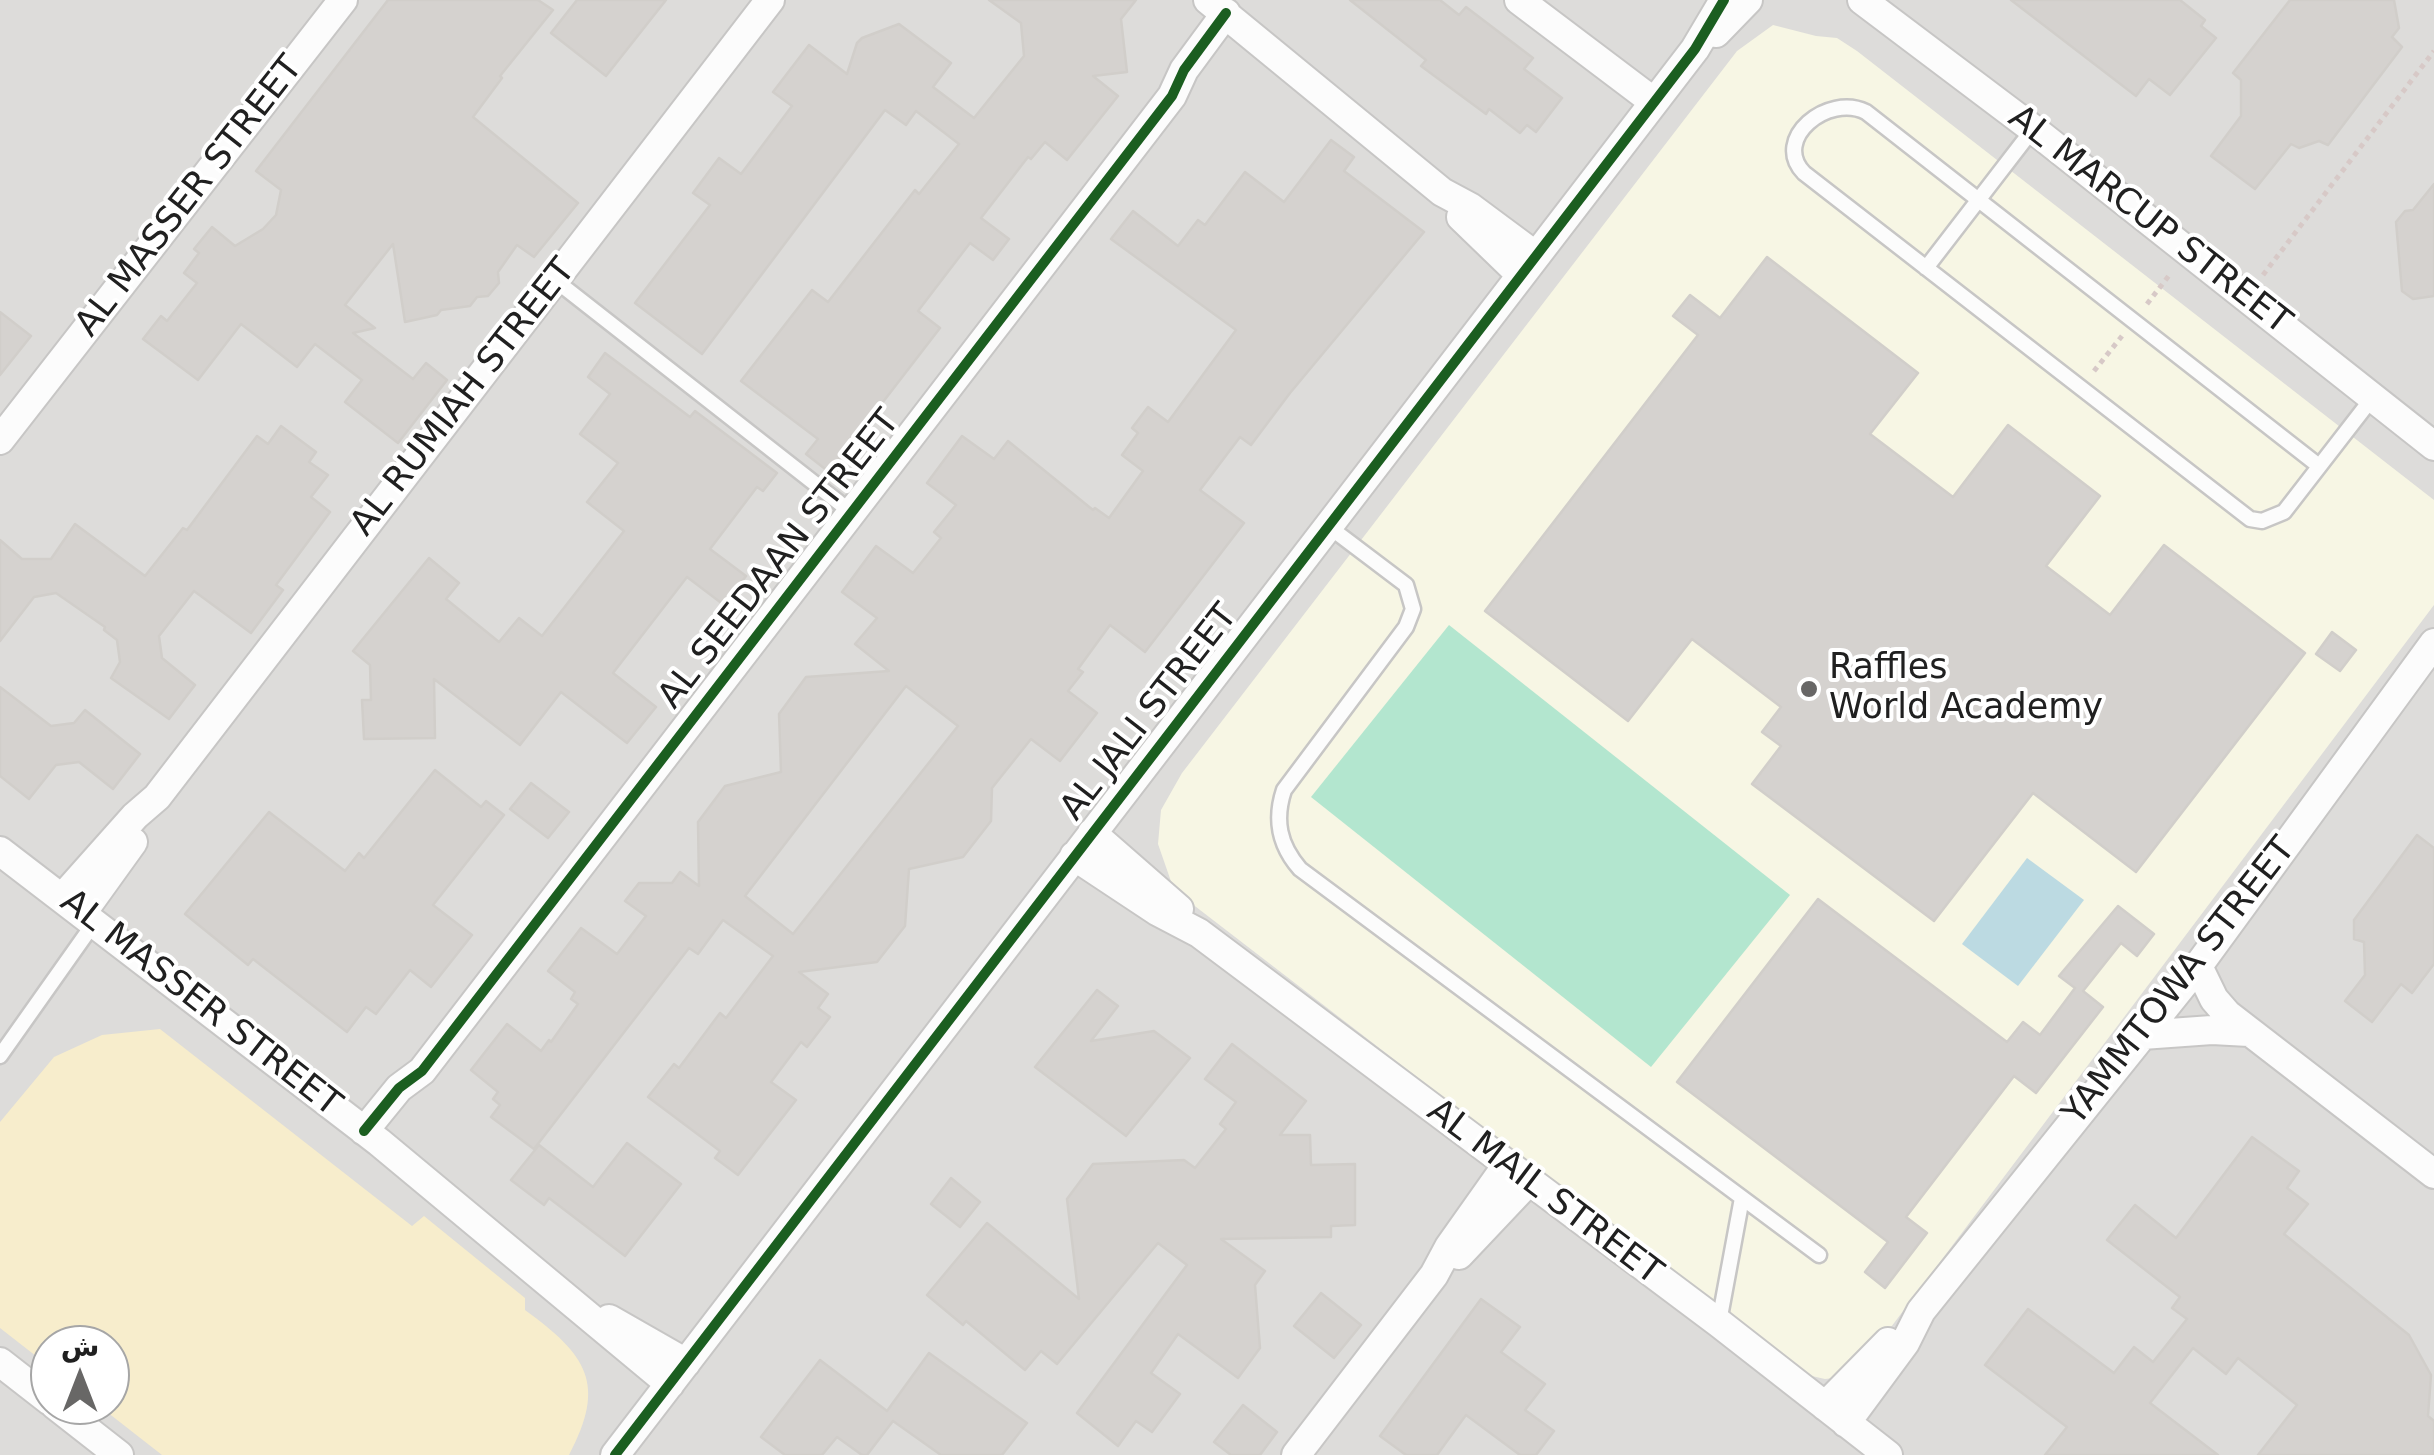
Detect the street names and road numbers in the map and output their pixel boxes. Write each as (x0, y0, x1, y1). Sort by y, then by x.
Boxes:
street label: AL MASSER STREET (67, 48, 313, 346)
street label: AL MARCUP STREET (1999, 98, 2299, 344)
street label: AL RUMIAH STREET (343, 251, 585, 545)
street label: AL SEEDAAN STREET (650, 402, 910, 718)
street label: AL JALI STREET (1053, 597, 1247, 829)
street label: YAMMTOWA STREET (2055, 830, 2305, 1134)
street label: AL MASSER STREET (51, 881, 349, 1127)
street label: AL MAIL STREET (1418, 1091, 1670, 1295)

